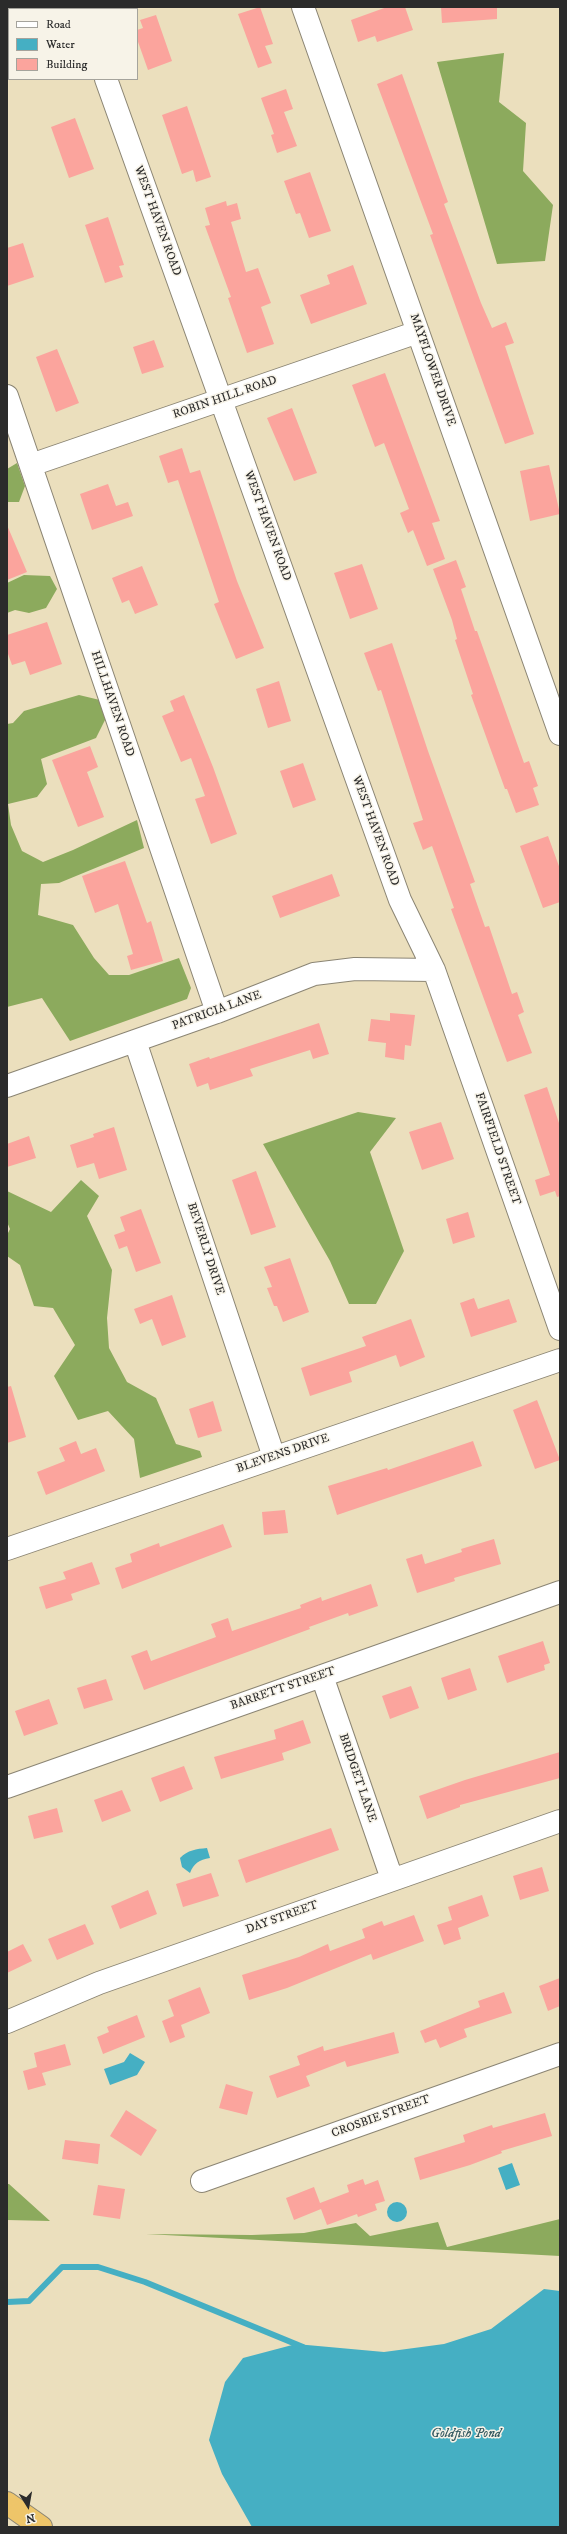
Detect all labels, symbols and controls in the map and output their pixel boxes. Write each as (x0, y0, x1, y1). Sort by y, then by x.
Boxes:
legend (8, 8, 138, 80)
text: Road (46, 17, 71, 32)
text: Water (46, 37, 75, 52)
text: Building (46, 57, 87, 72)
street label: WEST HAVEN ROAD (130, 164, 184, 278)
street label: MAYFLOWER DRIVE (406, 312, 458, 428)
street label: ROBIN HILL ROAD (171, 373, 279, 423)
street label: WEST HAVEN ROAD (240, 469, 294, 583)
street label: HILLHAVEN ROAD (87, 649, 137, 759)
street label: WEST HAVEN ROAD (348, 774, 402, 888)
street label: PATRICIA LANE (170, 988, 264, 1034)
street label: FAIRFIELD STREET (471, 1091, 523, 1207)
street label: BEVERLY DRIVE (183, 1201, 227, 1297)
street label: BLEVENS DRIVE (235, 1431, 331, 1477)
street label: BARRETT STREET (229, 1664, 337, 1714)
street label: BRIDGET LANE (335, 1732, 379, 1824)
street label: DAY STREET (244, 1898, 320, 1938)
street label: CROSBIE STREET (330, 2092, 432, 2142)
water label: Goldfish Pond (431, 2426, 501, 2442)
north arrow (8, 2486, 48, 2526)
text: N (25, 2510, 36, 2526)

